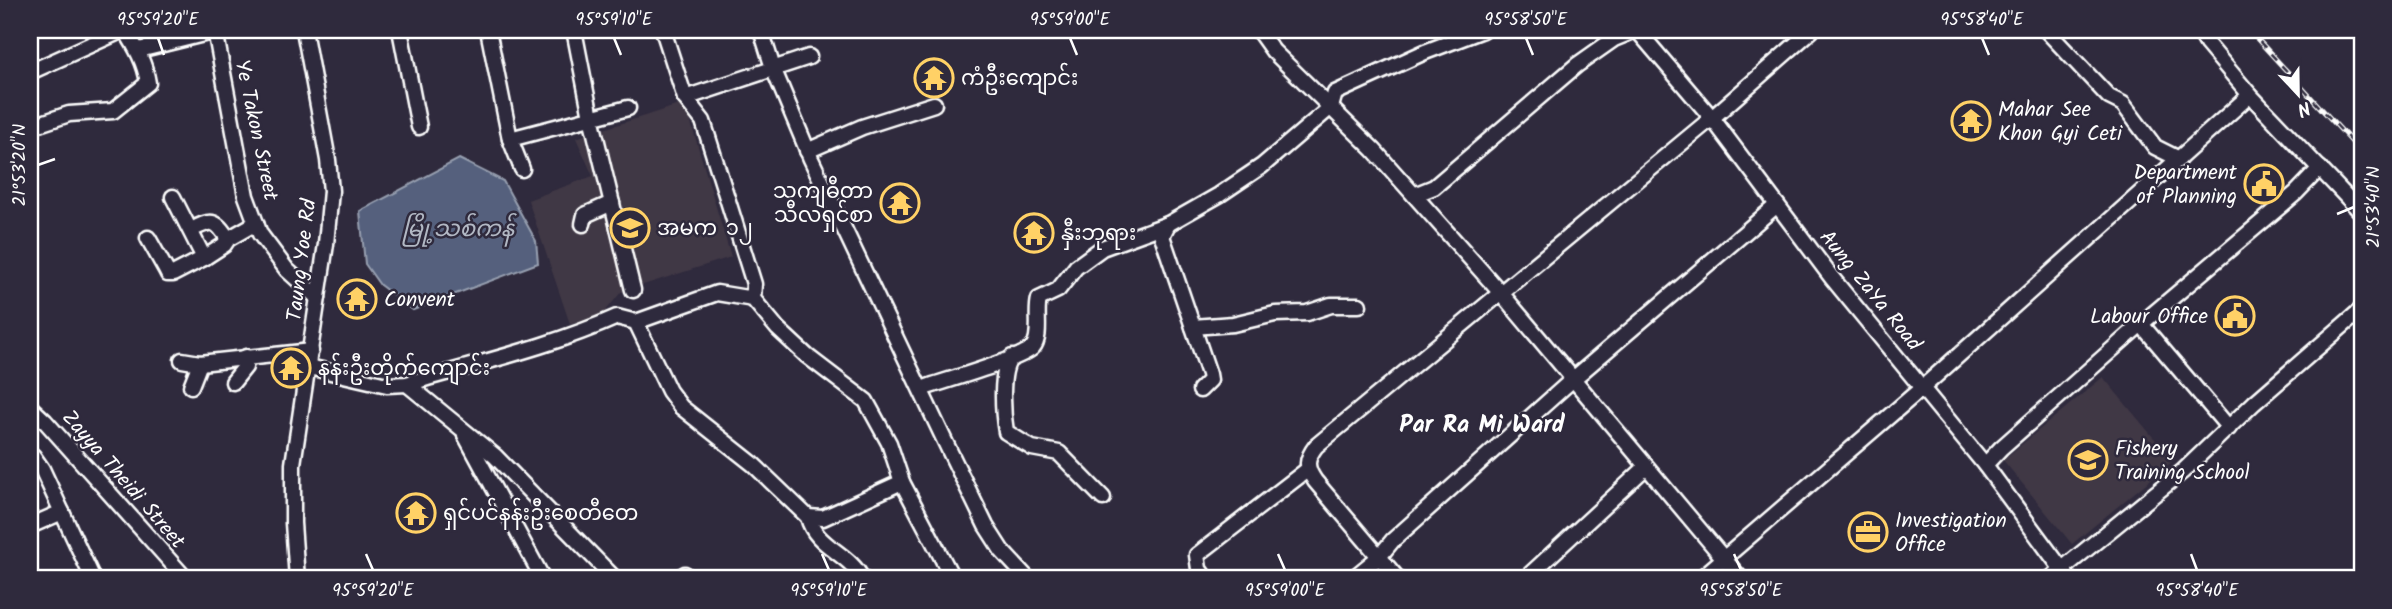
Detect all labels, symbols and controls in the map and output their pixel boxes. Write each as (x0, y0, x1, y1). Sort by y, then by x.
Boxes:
text: 95°59'20"E (117, 6, 199, 35)
text: 95°59'10"E (576, 6, 653, 35)
text: 95°59'00"E (1030, 6, 1111, 35)
text: 95°58'50"E (1485, 6, 1568, 35)
text: 95°58'40"E (1940, 6, 2024, 35)
street label: Ye Takon Street (225, 57, 287, 205)
temple icon: ကံဦးကျောင်း (913, 57, 955, 99)
north arrow (2262, 60, 2332, 130)
place label: ကံဦးကျောင်း (961, 62, 1078, 96)
text: N (2292, 92, 2315, 124)
place label: Mahar See Khon Gyi Ceti (1998, 94, 2123, 151)
temple icon: Mahar See Khon Gyi Ceti (1950, 100, 1992, 142)
text: 21°53'20"N (6, 124, 35, 206)
place label: Department of Planning (2134, 157, 2238, 214)
public building icon: Department of Planning (2243, 163, 2285, 205)
text: 21°53'40"N (2360, 166, 2389, 248)
place label: သကျဓီတာ သီလရှင်စာ (773, 175, 873, 233)
temple icon: သကျဓီတာ သီလရှင်စာ (879, 182, 921, 224)
street label: Taung Yoe Rd (279, 197, 326, 323)
school or university icon: အမက ၁၂ (609, 207, 651, 249)
water label: မြို့သစ်ကန် (402, 212, 517, 248)
temple icon: နှီးဘုရား (1013, 212, 1055, 254)
place label: အမက ၁၂ (657, 213, 753, 246)
place label: နှီးဘုရား (1061, 217, 1136, 251)
street label: Aung ZaYa Road (1811, 223, 1929, 359)
temple icon: Convent (336, 278, 378, 320)
place label: Convent (384, 284, 456, 317)
public building icon: Labour Office (2214, 295, 2256, 337)
place label: Labour Office (2090, 301, 2209, 334)
temple icon: နန်းဦးတိုက်ကျောင်း (270, 347, 312, 389)
place label: နန်းဦးတိုက်ကျောင်း (318, 352, 490, 386)
street label: Zayya Theidi Street (53, 403, 193, 557)
district label: Par Ra Mi Ward (1399, 406, 1566, 445)
place label: Fishery Training School (2115, 433, 2250, 490)
school or university icon: Fishery Training School (2067, 439, 2109, 481)
temple icon: ရှင်ပင်နန်းဦးစေတီတေ (395, 492, 437, 534)
place label: ရှင်ပင်နန်းဦးစေတီတေ (443, 497, 638, 531)
place label: Investigation Office (1895, 505, 2007, 562)
office icon: Investigation Office (1847, 511, 1889, 553)
text: 95°59'20"E (332, 577, 414, 606)
text: 95°59'10"E (791, 577, 868, 606)
text: 95°59'00"E (1245, 577, 1326, 606)
text: 95°58'50"E (1700, 577, 1783, 606)
text: 95°58'40"E (2155, 577, 2239, 606)

